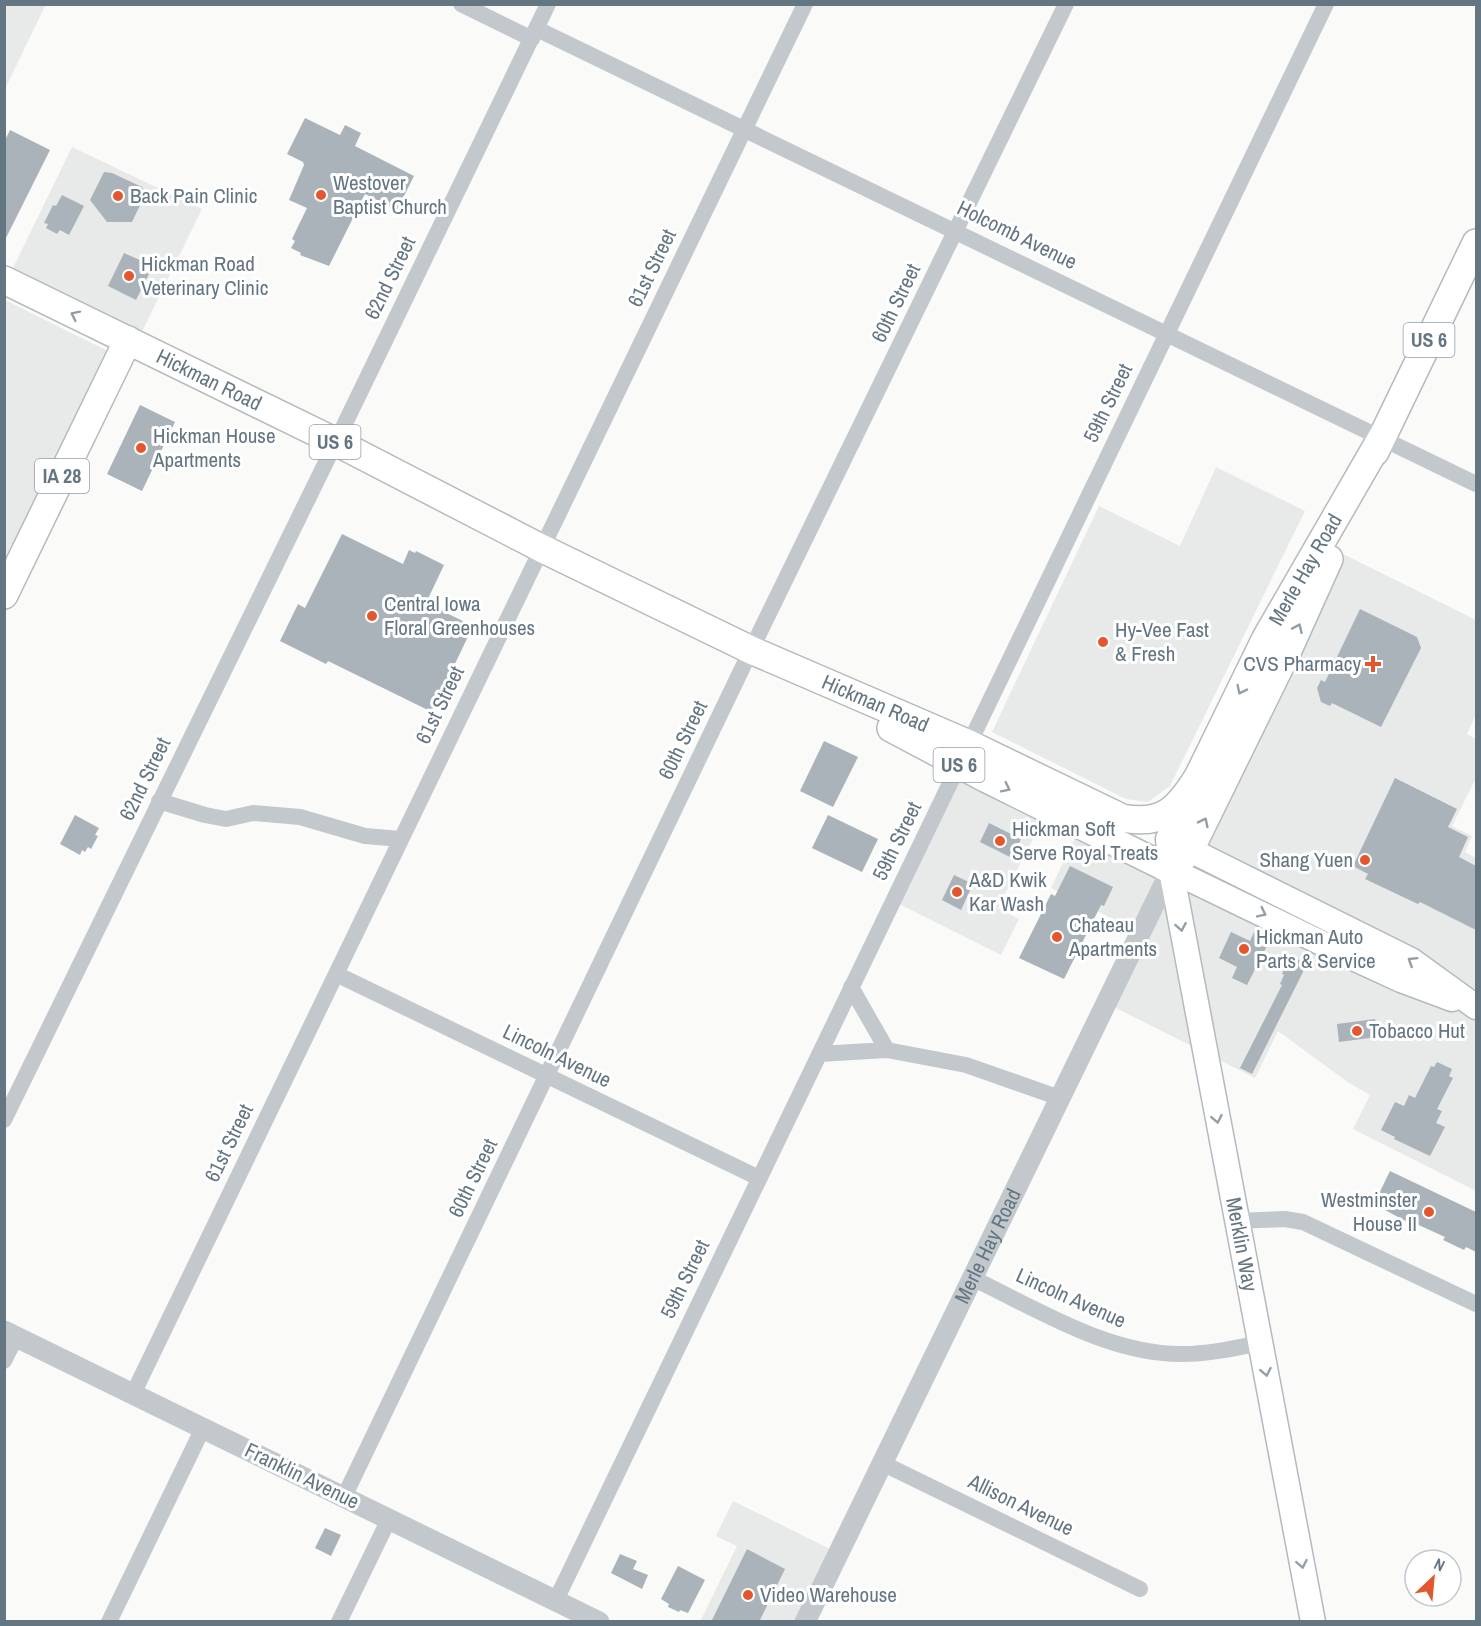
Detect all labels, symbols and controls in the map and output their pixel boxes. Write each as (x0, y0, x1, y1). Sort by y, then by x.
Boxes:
place label: Westover Baptist Church (333, 168, 447, 221)
place label: Back Pain Clinic (130, 181, 257, 210)
marker: Westover Baptist Church (314, 188, 328, 202)
marker: Back Pain Clinic (111, 189, 125, 203)
street label: Holcomb Avenue (952, 193, 1082, 276)
street label: 61st Street (620, 224, 683, 312)
street label: 62nd Street (357, 231, 422, 324)
place label: Hickman Road Veterinary Clinic (141, 249, 268, 302)
street label: 60th Street (864, 258, 927, 347)
marker: Hickman Road Veterinary Clinic (122, 269, 136, 283)
one-way arrow (71, 310, 82, 322)
road number: US 6 (1404, 323, 1454, 357)
street label: Hickman Road (152, 342, 267, 418)
street label: 59th Street (1076, 358, 1139, 447)
place label: Hickman House Apartments (152, 421, 276, 474)
road number: US 6 (310, 425, 360, 459)
marker: Hickman House Apartments (134, 441, 148, 455)
road number: IA 28 (35, 459, 89, 493)
street label: Merle Hay Road (1261, 508, 1349, 630)
place label: Central Iowa Floral Greenhouses (384, 589, 535, 642)
marker: Central Iowa Floral Greenhouses (365, 609, 379, 623)
place label: Hy-Vee Fast & Fresh (1115, 615, 1209, 668)
one-way arrow (1291, 623, 1303, 634)
marker: Hy-Vee Fast & Fresh (1096, 635, 1110, 649)
place label: CVS Pharmacy (1243, 649, 1361, 678)
marker: CVS Pharmacy (1366, 657, 1380, 671)
street label: 61st Street (408, 661, 471, 749)
street label: Hickman Road (817, 667, 934, 739)
one-way arrow (1236, 684, 1248, 695)
street label: 60th Street (651, 695, 714, 784)
street label: 62nd Street (112, 732, 177, 825)
road number: US 6 (934, 748, 984, 782)
one-way arrow (999, 781, 1010, 793)
street label: 59th Street (865, 796, 928, 885)
place label: Hickman Soft Serve Royal Treats (1012, 814, 1158, 867)
one-way arrow (1196, 817, 1208, 828)
marker: Hickman Soft Serve Royal Treats (993, 834, 1007, 848)
place label: Shang Yuen (1259, 845, 1353, 874)
marker: Shang Yuen (1358, 853, 1372, 867)
place label: A&D Kwik Kar Wash (968, 865, 1047, 918)
marker: A&D Kwik Kar Wash (950, 885, 964, 899)
one-way arrow (1255, 906, 1266, 918)
place label: Chateau Apartments (1068, 910, 1157, 963)
one-way arrow (1174, 922, 1187, 932)
place label: Hickman Auto Parts & Service (1256, 922, 1376, 975)
marker: Chateau Apartments (1050, 930, 1064, 944)
marker: Hickman Auto Parts & Service (1237, 942, 1251, 956)
one-way arrow (1407, 958, 1418, 969)
place label: Tobacco Hut (1369, 1016, 1465, 1045)
street label: Lincoln Avenue (498, 1017, 616, 1094)
marker: Tobacco Hut (1350, 1024, 1364, 1038)
street label: 61st Street (197, 1099, 260, 1187)
one-way arrow (1210, 1113, 1223, 1123)
street label: 60th Street (441, 1133, 504, 1222)
street label: Merle Hay Road (947, 1184, 1028, 1308)
place label: Westminster House II (1321, 1185, 1417, 1238)
street label: Merklin Way (1219, 1195, 1265, 1294)
marker: Westminster House II (1422, 1205, 1436, 1219)
street label: 59th Street (653, 1234, 716, 1323)
street label: Lincoln Avenue (1012, 1260, 1131, 1335)
one-way arrow (1259, 1367, 1272, 1377)
street label: Franklin Avenue (240, 1435, 364, 1516)
street label: Allison Avenue (963, 1466, 1079, 1542)
north arrow (1403, 1548, 1463, 1608)
text: N (1430, 1553, 1449, 1576)
one-way arrow (1295, 1558, 1308, 1568)
place label: Video Warehouse (760, 1580, 897, 1609)
marker: Video Warehouse (741, 1588, 755, 1602)

